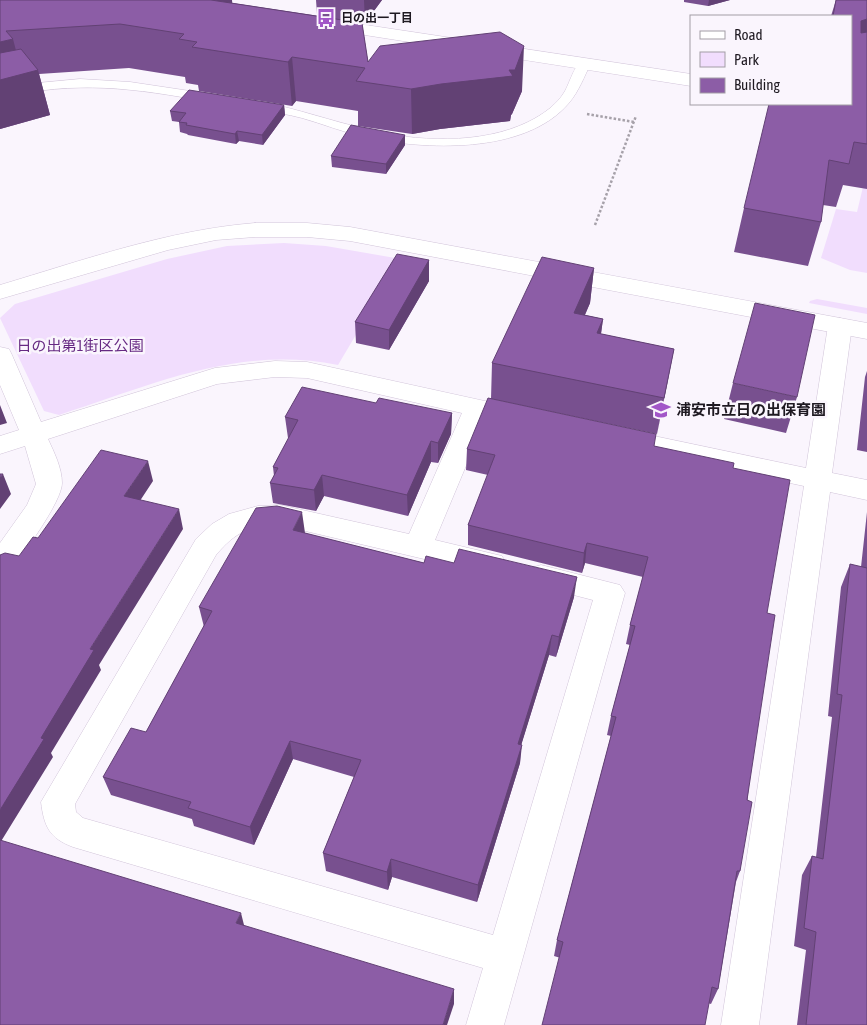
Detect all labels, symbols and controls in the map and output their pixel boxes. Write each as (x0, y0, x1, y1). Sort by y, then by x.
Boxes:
bus stop icon: 日の出一丁目 (315, 7, 337, 29)
place label: 日の出一丁目 (341, 11, 413, 25)
legend (690, 15, 852, 105)
text: Road (734, 26, 763, 43)
text: Park (734, 51, 759, 68)
text: Building (734, 76, 780, 93)
park label: 日の出第1街区公園 (16, 337, 144, 354)
school or university icon: 浦安市立日の出保育園 (650, 399, 672, 421)
place label: 浦安市立日の出保育園 (676, 401, 826, 418)

